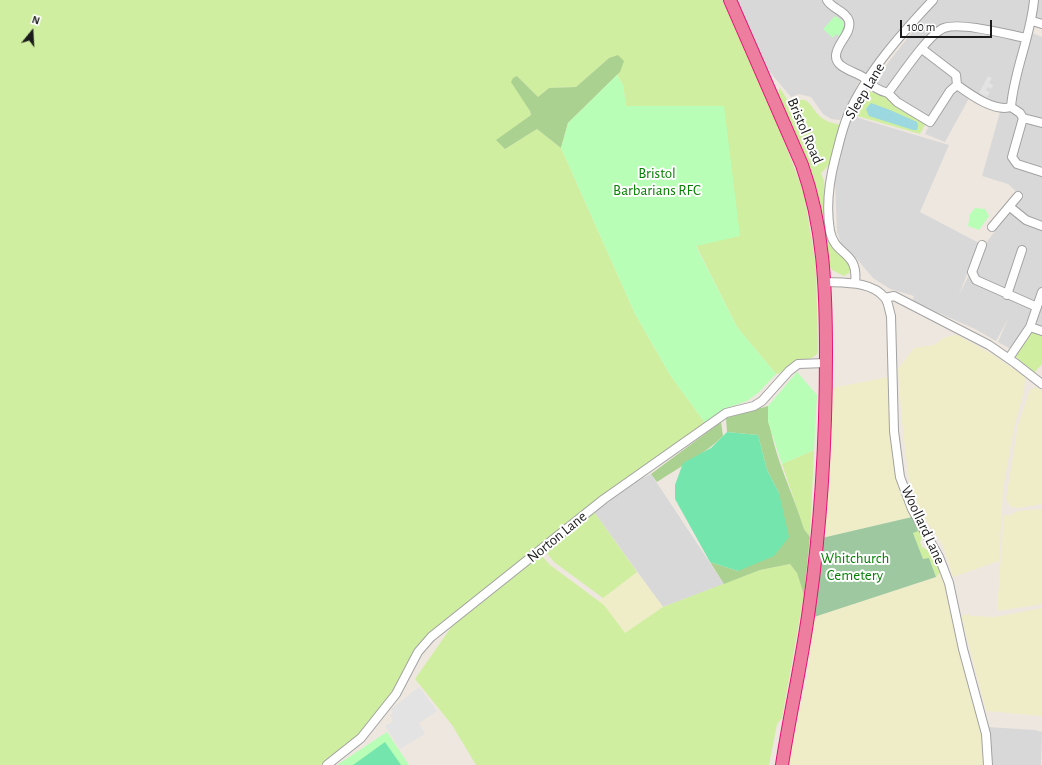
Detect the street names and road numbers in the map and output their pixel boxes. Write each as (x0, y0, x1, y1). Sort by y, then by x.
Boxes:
street label: Sleep Lane (841, 60, 889, 122)
street label: Bristol Road (783, 95, 827, 167)
street label: Woollard Lane (897, 483, 949, 567)
street label: Norton Lane (523, 507, 591, 567)

